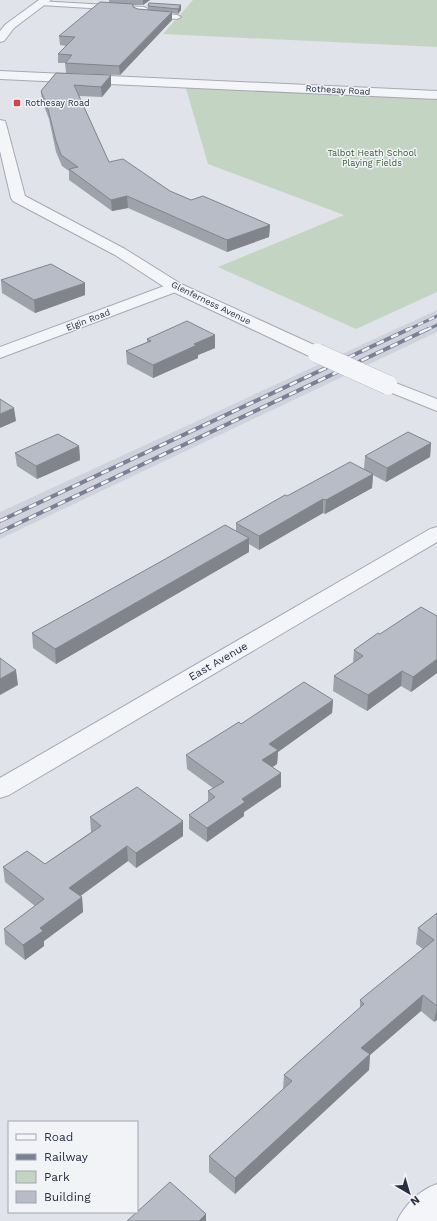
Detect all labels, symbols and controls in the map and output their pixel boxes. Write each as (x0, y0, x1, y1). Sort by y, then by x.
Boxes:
street label: Rothesay Road (305, 83, 371, 97)
marker: Rothesay Road (12, 98, 22, 108)
place label: Rothesay Road (25, 98, 90, 108)
park label: Talbot Heath School Playing Fields (327, 148, 417, 168)
street label: Glenferness Avenue (170, 279, 252, 327)
street label: Elgin Road (65, 307, 111, 333)
street label: East Avenue (186, 639, 250, 684)
legend (8, 1121, 138, 1213)
text: Road (44, 1130, 73, 1144)
text: Railway (44, 1150, 89, 1164)
text: Park (44, 1170, 70, 1184)
north arrow (389, 1173, 429, 1213)
text: Building (44, 1190, 91, 1204)
text: N (408, 1193, 422, 1208)

